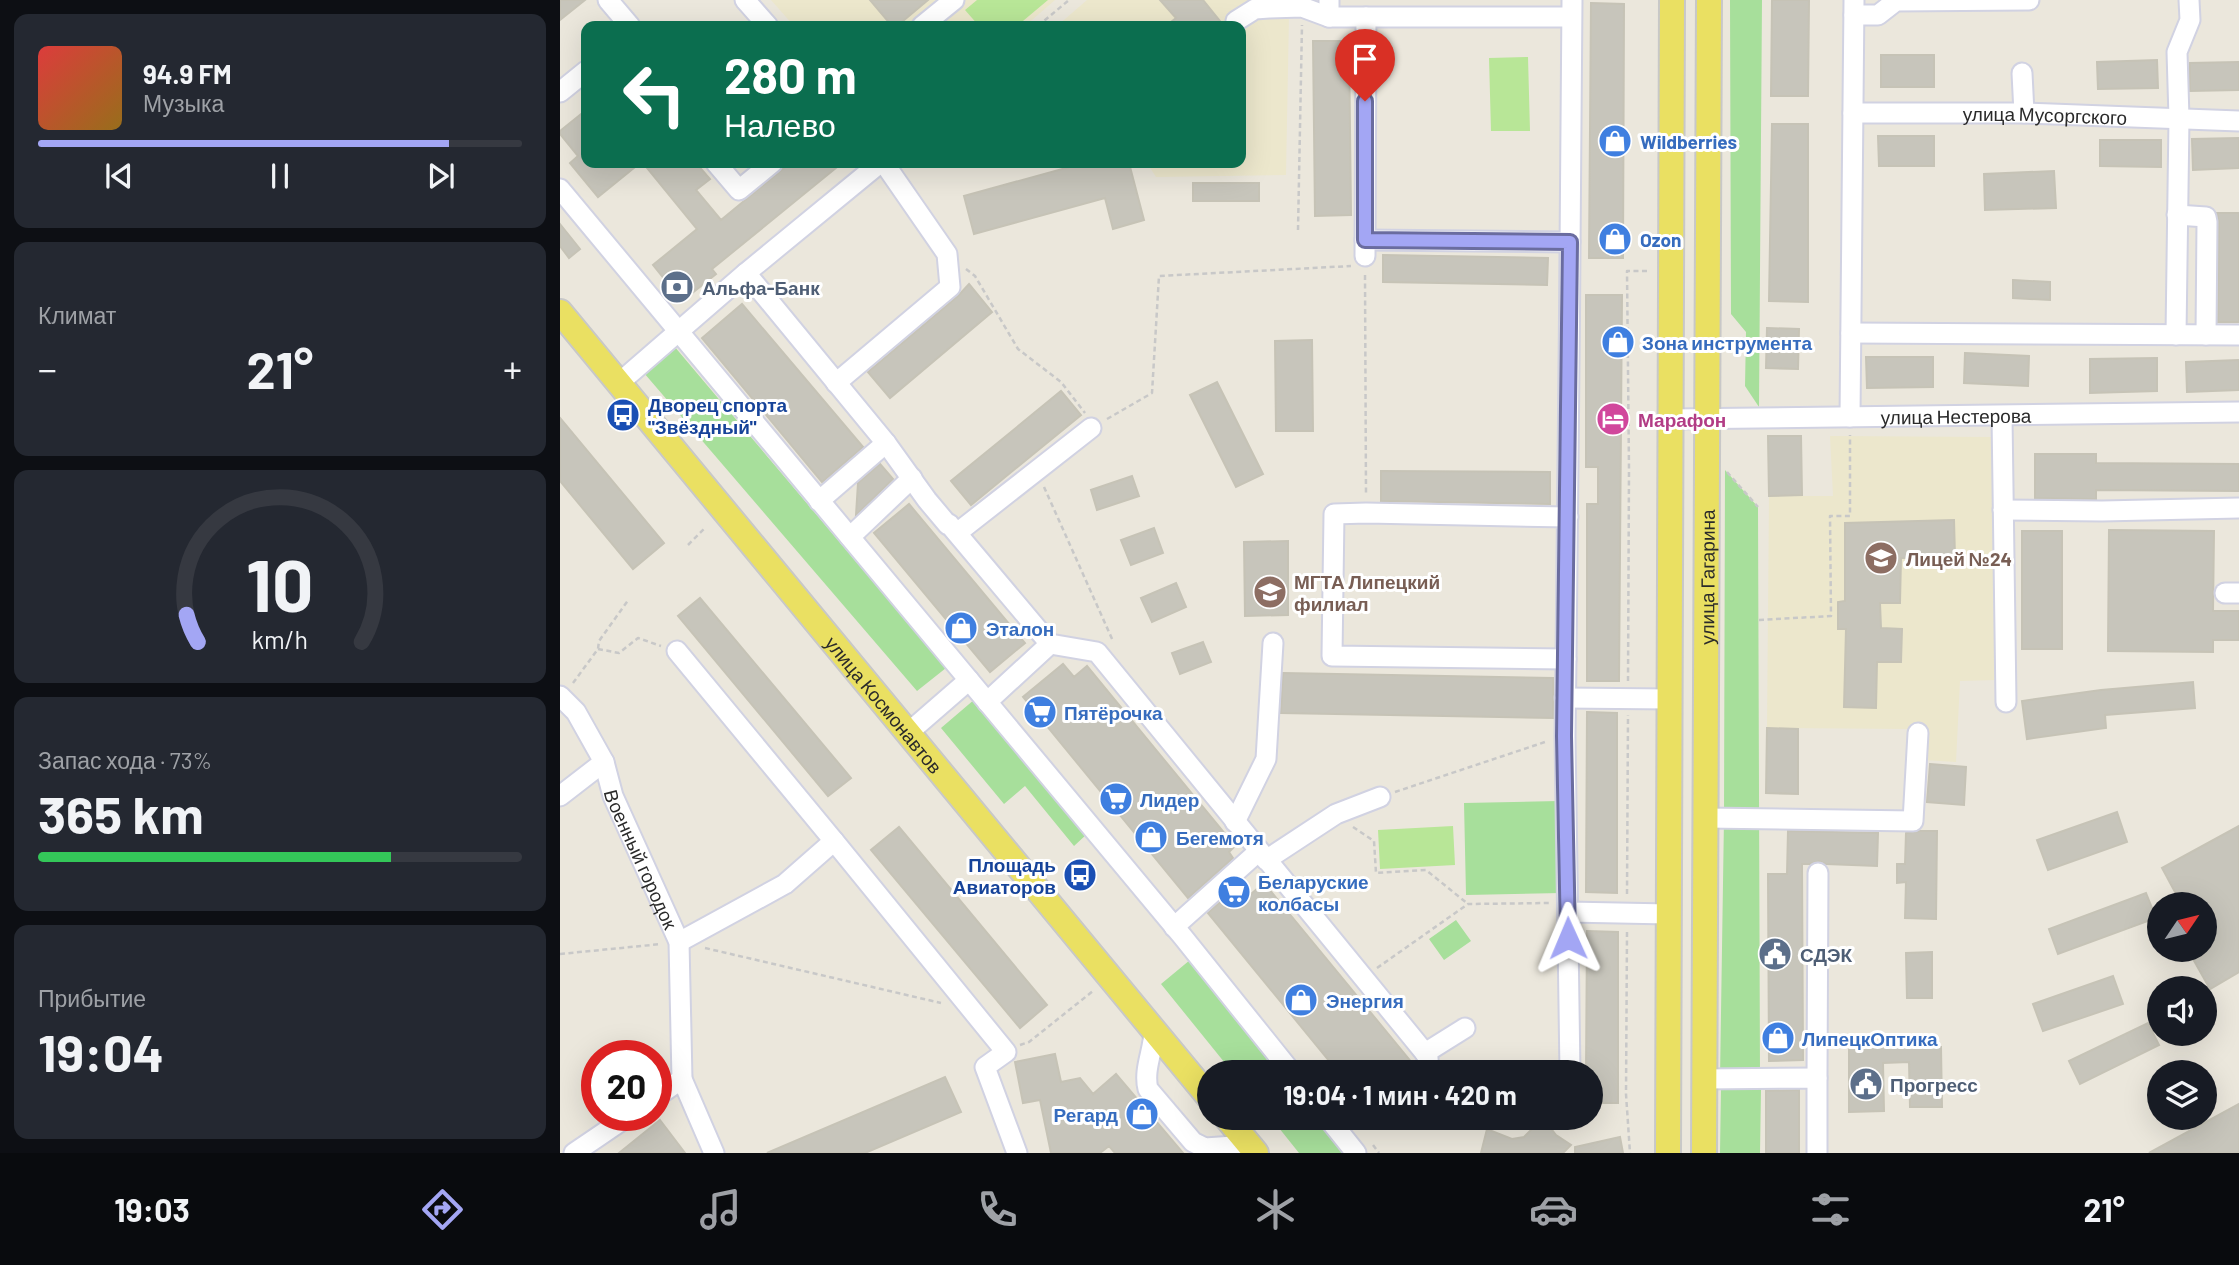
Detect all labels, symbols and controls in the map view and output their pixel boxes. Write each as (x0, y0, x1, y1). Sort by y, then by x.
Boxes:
pin (1335, 29, 1395, 101)
icon: arrive (1346, 40, 1384, 78)
text: 280 m (724, 45, 857, 104)
icon: left (609, 49, 700, 140)
text: 94.9 FM (143, 58, 232, 89)
text: Музыка (143, 89, 224, 117)
street label: улица Мусоргского (1963, 101, 2128, 128)
text: Налево (724, 105, 836, 143)
shop icon: Wildberries (1596, 122, 1634, 160)
place label: Wildberries (1640, 130, 1737, 153)
icon: previous (100, 157, 138, 195)
icon: pause (261, 157, 299, 195)
icon: next (422, 157, 460, 195)
shop icon: Ozon (1596, 220, 1634, 258)
place label: Ozon (1640, 228, 1682, 251)
bank icon: Альфа-Банк (658, 268, 696, 306)
place label: Альфа-Банк (702, 276, 820, 299)
text: Климат (38, 301, 116, 329)
shop icon: Зона инструмента (1599, 323, 1637, 361)
place label: Зона инструмента (1642, 331, 1812, 354)
text: 21° (247, 337, 313, 399)
text: − (38, 345, 57, 391)
text: + (503, 345, 522, 391)
place label: Дворец спорта "Звёздный" (648, 393, 788, 438)
bus stop icon: Дворец спорта "Звёздный" (604, 396, 642, 434)
hotel icon: Марафон (1594, 400, 1632, 438)
street label: улица Нестерова (1881, 403, 2032, 428)
place label: Марафон (1638, 408, 1726, 431)
street label: улица Гагарина (1695, 509, 1718, 645)
school or university icon: Лицей №24 (1862, 539, 1900, 577)
text: 10 (246, 540, 314, 628)
place label: Лицей №24 (1906, 547, 2012, 570)
place label: МГТА Липецкий филиал (1294, 570, 1440, 615)
school or university icon: МГТА Липецкий филиал (1251, 573, 1289, 611)
shop icon: Эталон (942, 609, 980, 647)
place label: Эталон (986, 617, 1054, 640)
text: km/h (252, 624, 308, 654)
street label: улица Космонавтов (821, 631, 948, 777)
supermarket icon: Пятёрочка (1021, 693, 1059, 731)
place label: Пятёрочка (1064, 701, 1163, 724)
text: Запас хода · 73% (38, 746, 212, 774)
supermarket icon: Лидер (1097, 780, 1135, 818)
text: 365 km (38, 782, 204, 844)
street label: Военный городок (600, 787, 683, 933)
place label: Лидер (1140, 788, 1199, 811)
shop icon: Бегемотя (1132, 818, 1170, 856)
place label: Бегемотя (1176, 826, 1264, 849)
place label: Площадь Авиаторов (953, 853, 1056, 898)
bus stop icon: Площадь Авиаторов (1061, 856, 1099, 894)
place label: Беларуские колбасы (1258, 870, 1369, 915)
supermarket icon: Беларуские колбасы (1215, 873, 1253, 911)
north arrow (2147, 892, 2217, 962)
map controls (2147, 892, 2217, 1130)
position arrow (1531, 901, 1605, 975)
public building icon: СДЭК (1756, 935, 1794, 973)
place label: СДЭК (1800, 943, 1853, 966)
button: sound (2147, 976, 2217, 1046)
shop icon: Энергия (1282, 981, 1320, 1019)
text: Прибытие (38, 984, 146, 1012)
place label: Энергия (1326, 989, 1404, 1012)
shop icon: ЛипецкОптика (1759, 1019, 1797, 1057)
text: 19:04 (38, 1020, 164, 1082)
place label: ЛипецкОптика (1802, 1027, 1938, 1050)
speed limit sign: 20 (581, 1040, 672, 1131)
button: layers (2147, 1060, 2217, 1130)
public building icon: Прогресс (1847, 1065, 1885, 1103)
place label: Прогресс (1890, 1073, 1978, 1096)
text: 19:04 · 1 мин · 420 m (1283, 1079, 1517, 1110)
shop icon: Регард (1123, 1095, 1161, 1133)
place label: Регард (1054, 1103, 1118, 1126)
icon: directions (418, 1185, 467, 1234)
icon: music (696, 1185, 745, 1234)
icon: phone (973, 1185, 1022, 1234)
icon: climate (1251, 1185, 1300, 1234)
icon: car (1529, 1185, 1578, 1234)
icon: filters (1806, 1185, 1855, 1234)
text: 19:03 (114, 1190, 190, 1228)
text: 21° (2084, 1190, 2125, 1228)

